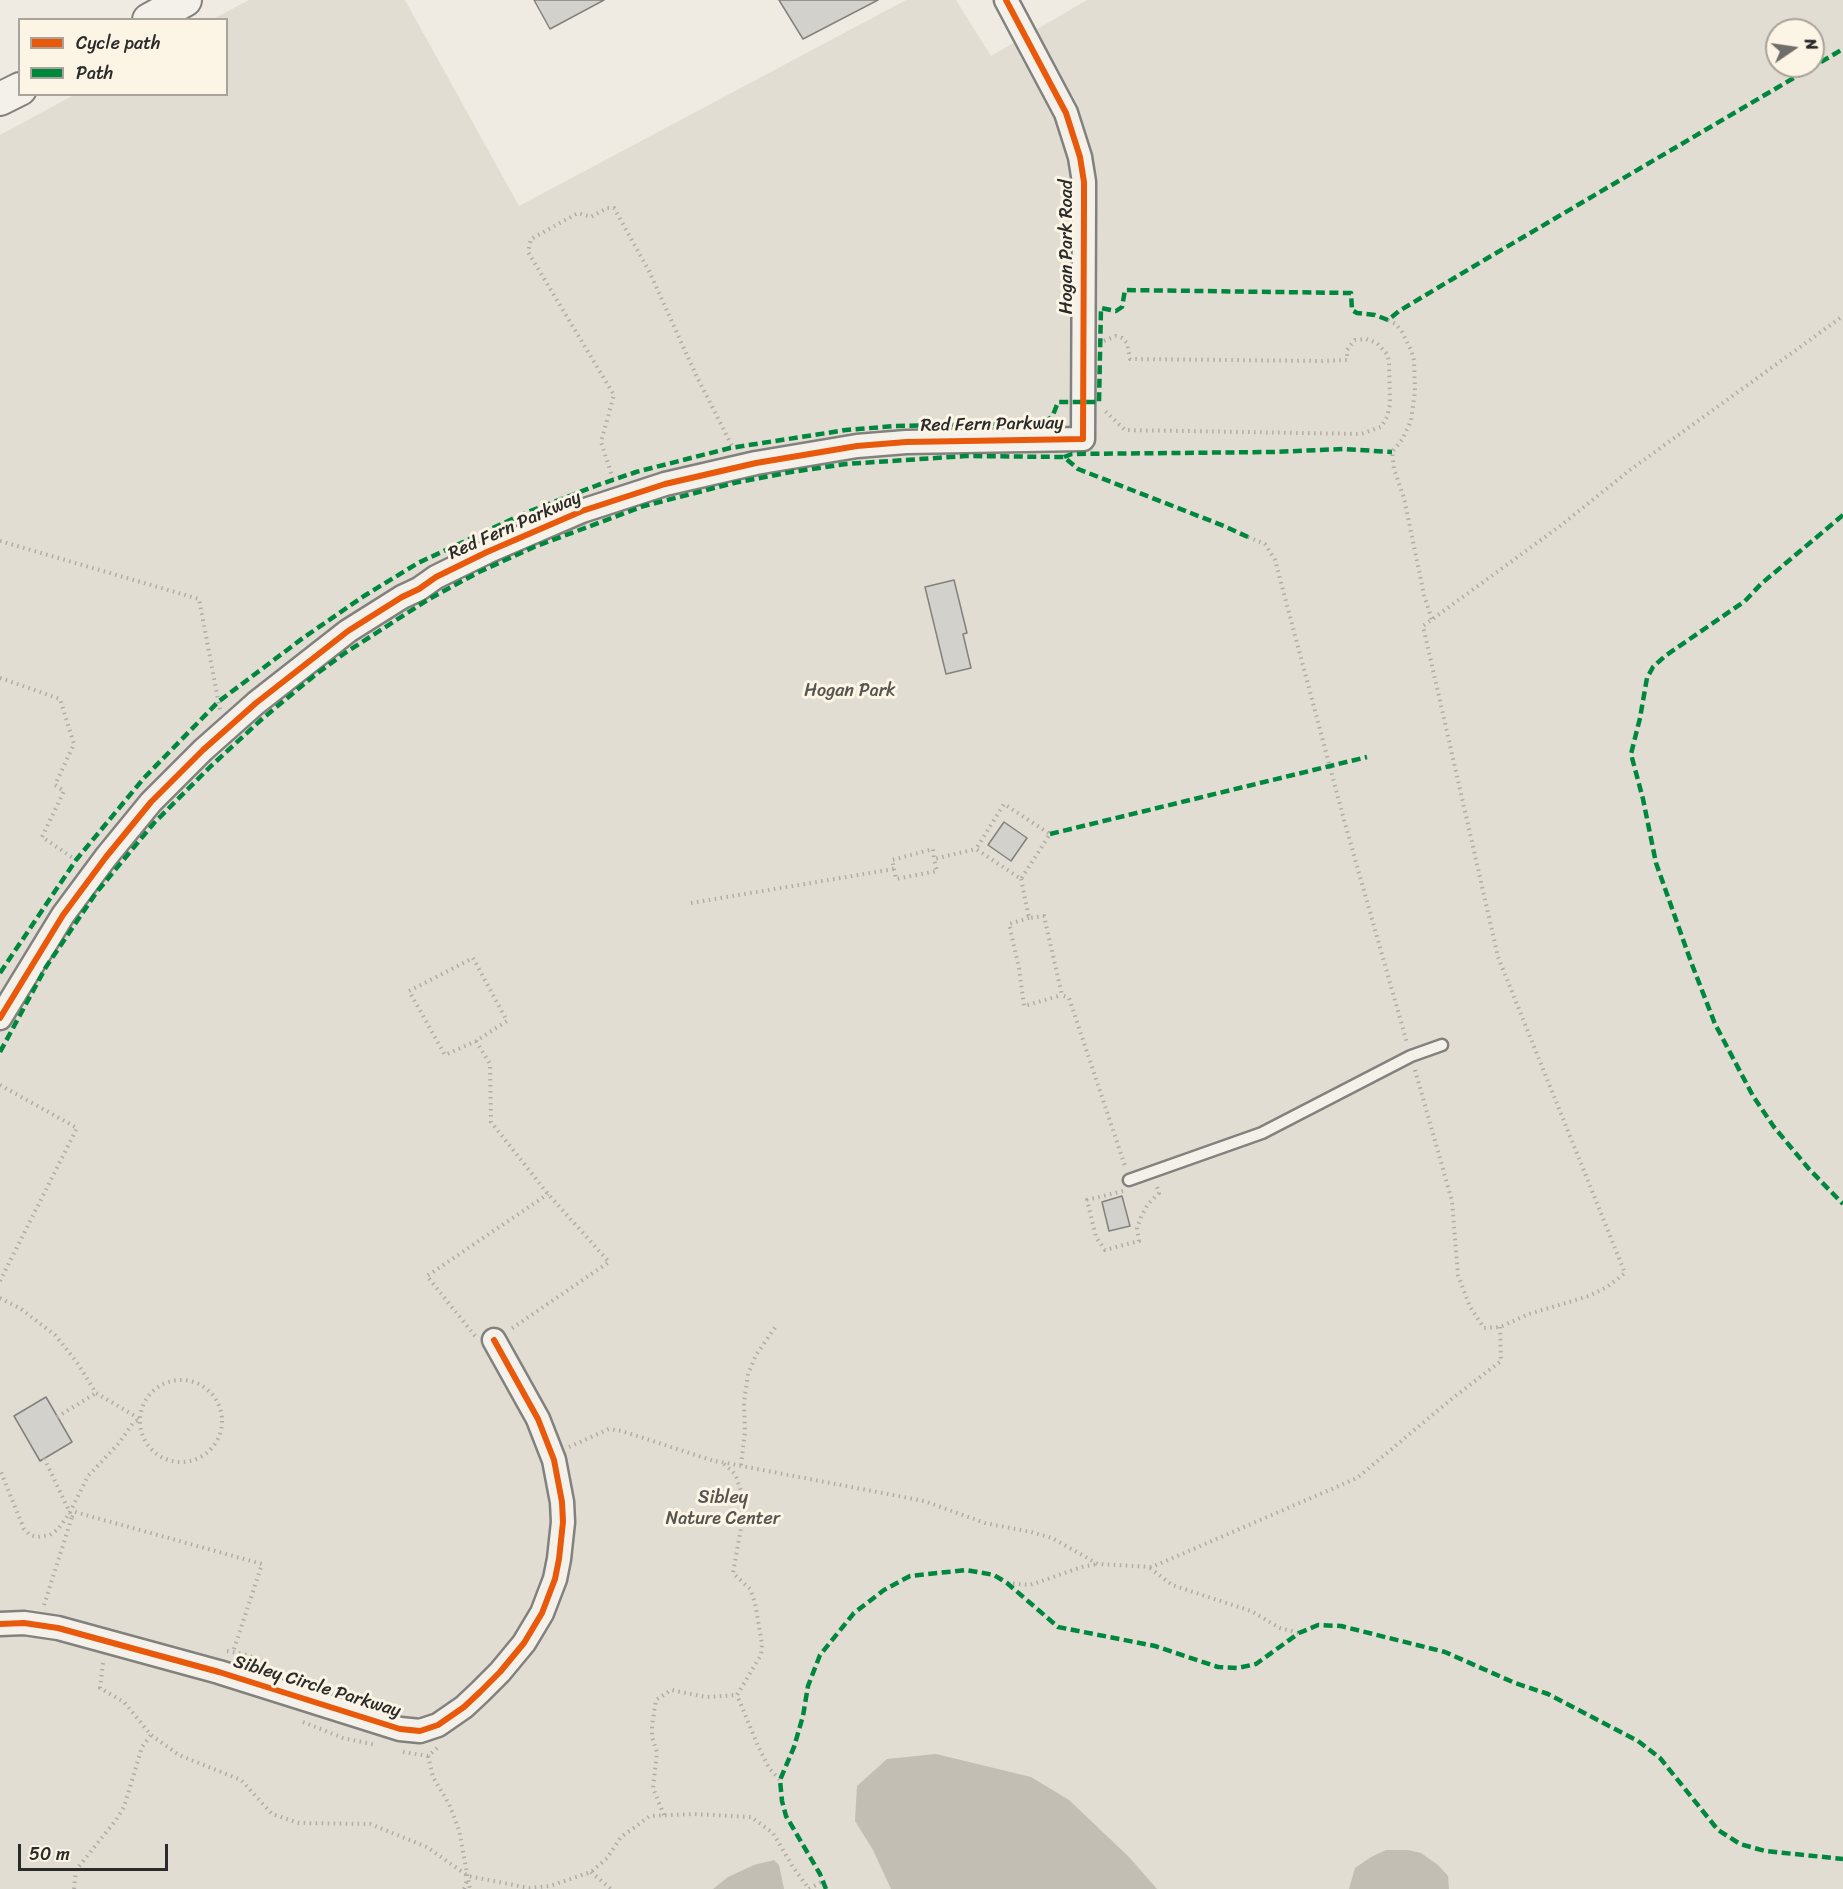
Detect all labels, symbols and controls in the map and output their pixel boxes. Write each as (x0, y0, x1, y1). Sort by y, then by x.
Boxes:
legend (18, 18, 228, 96)
north arrow (1765, 18, 1825, 78)
text: Cycle path (76, 27, 160, 59)
text: N (1796, 36, 1826, 53)
text: Path (76, 57, 113, 89)
street label: Hogan Park Road (1056, 180, 1078, 314)
street label: Red Fern Parkway (920, 413, 1064, 437)
street label: Red Fern Parkway (445, 487, 585, 565)
park label: Hogan Park (804, 680, 896, 702)
park label: Sibley Nature Center (666, 1487, 780, 1530)
street label: Sibley Circle Parkway (231, 1651, 403, 1723)
scale bar (21, 1832, 171, 1870)
text: 50 m (29, 1838, 70, 1870)

